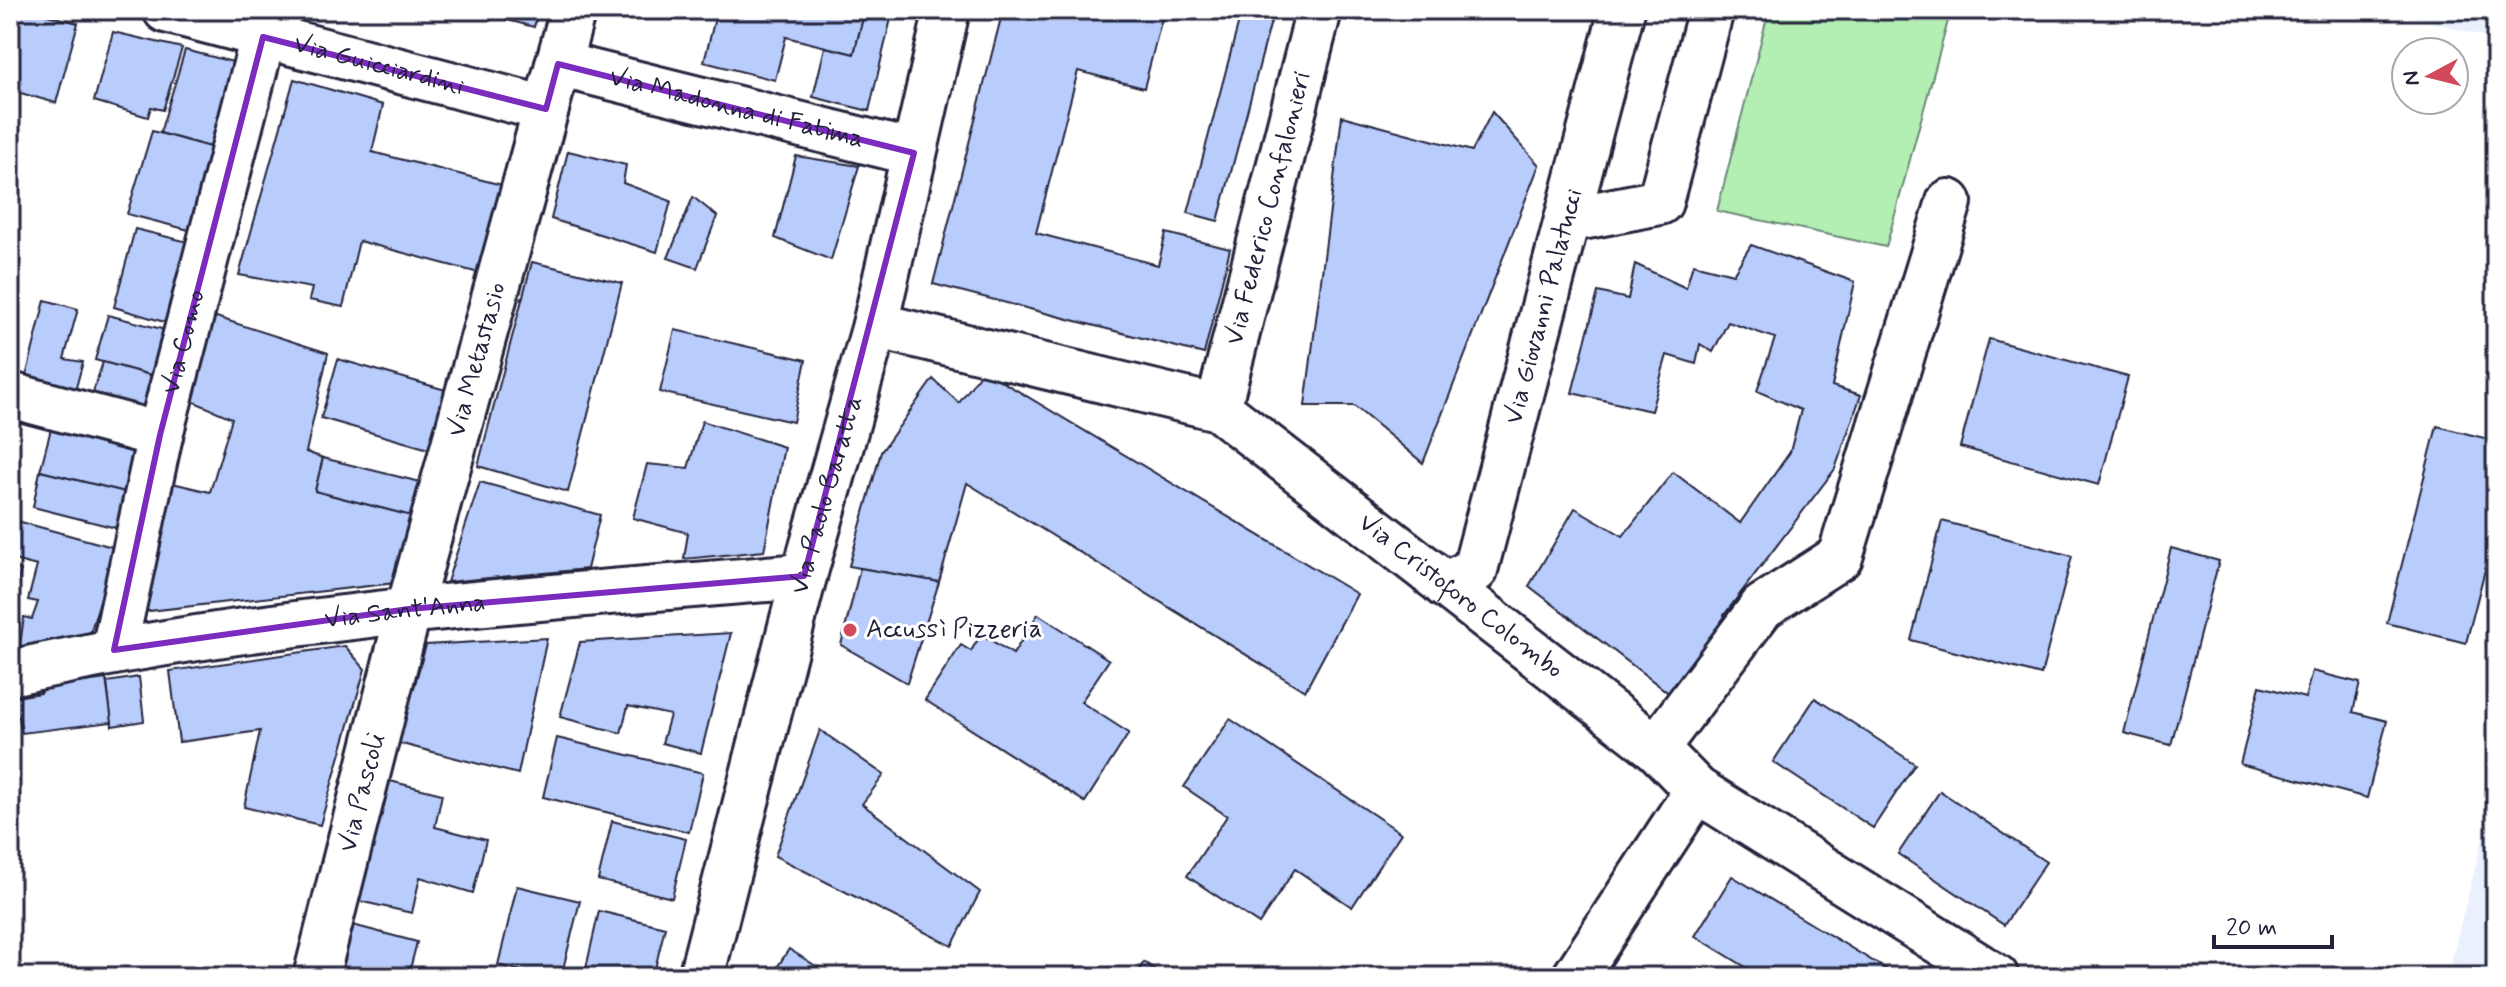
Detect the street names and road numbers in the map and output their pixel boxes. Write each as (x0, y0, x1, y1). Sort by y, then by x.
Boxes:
street label: Via Guicciardini (290, 27, 468, 104)
street label: Via Madonna di Fatima (606, 60, 867, 157)
street label: Via Federico Confalonieri (1218, 68, 1320, 349)
street label: Via Giovanni Palatucci (1497, 185, 1591, 428)
street label: Via Metastasio (440, 279, 515, 441)
street label: Via Como (154, 286, 214, 398)
street label: Via Paolo Baratta (783, 392, 871, 598)
street label: Via Cristoforo Colombo (1351, 506, 1570, 687)
street label: Via Sant'Anna (323, 586, 487, 637)
street label: Via Pascoli (331, 730, 394, 856)

